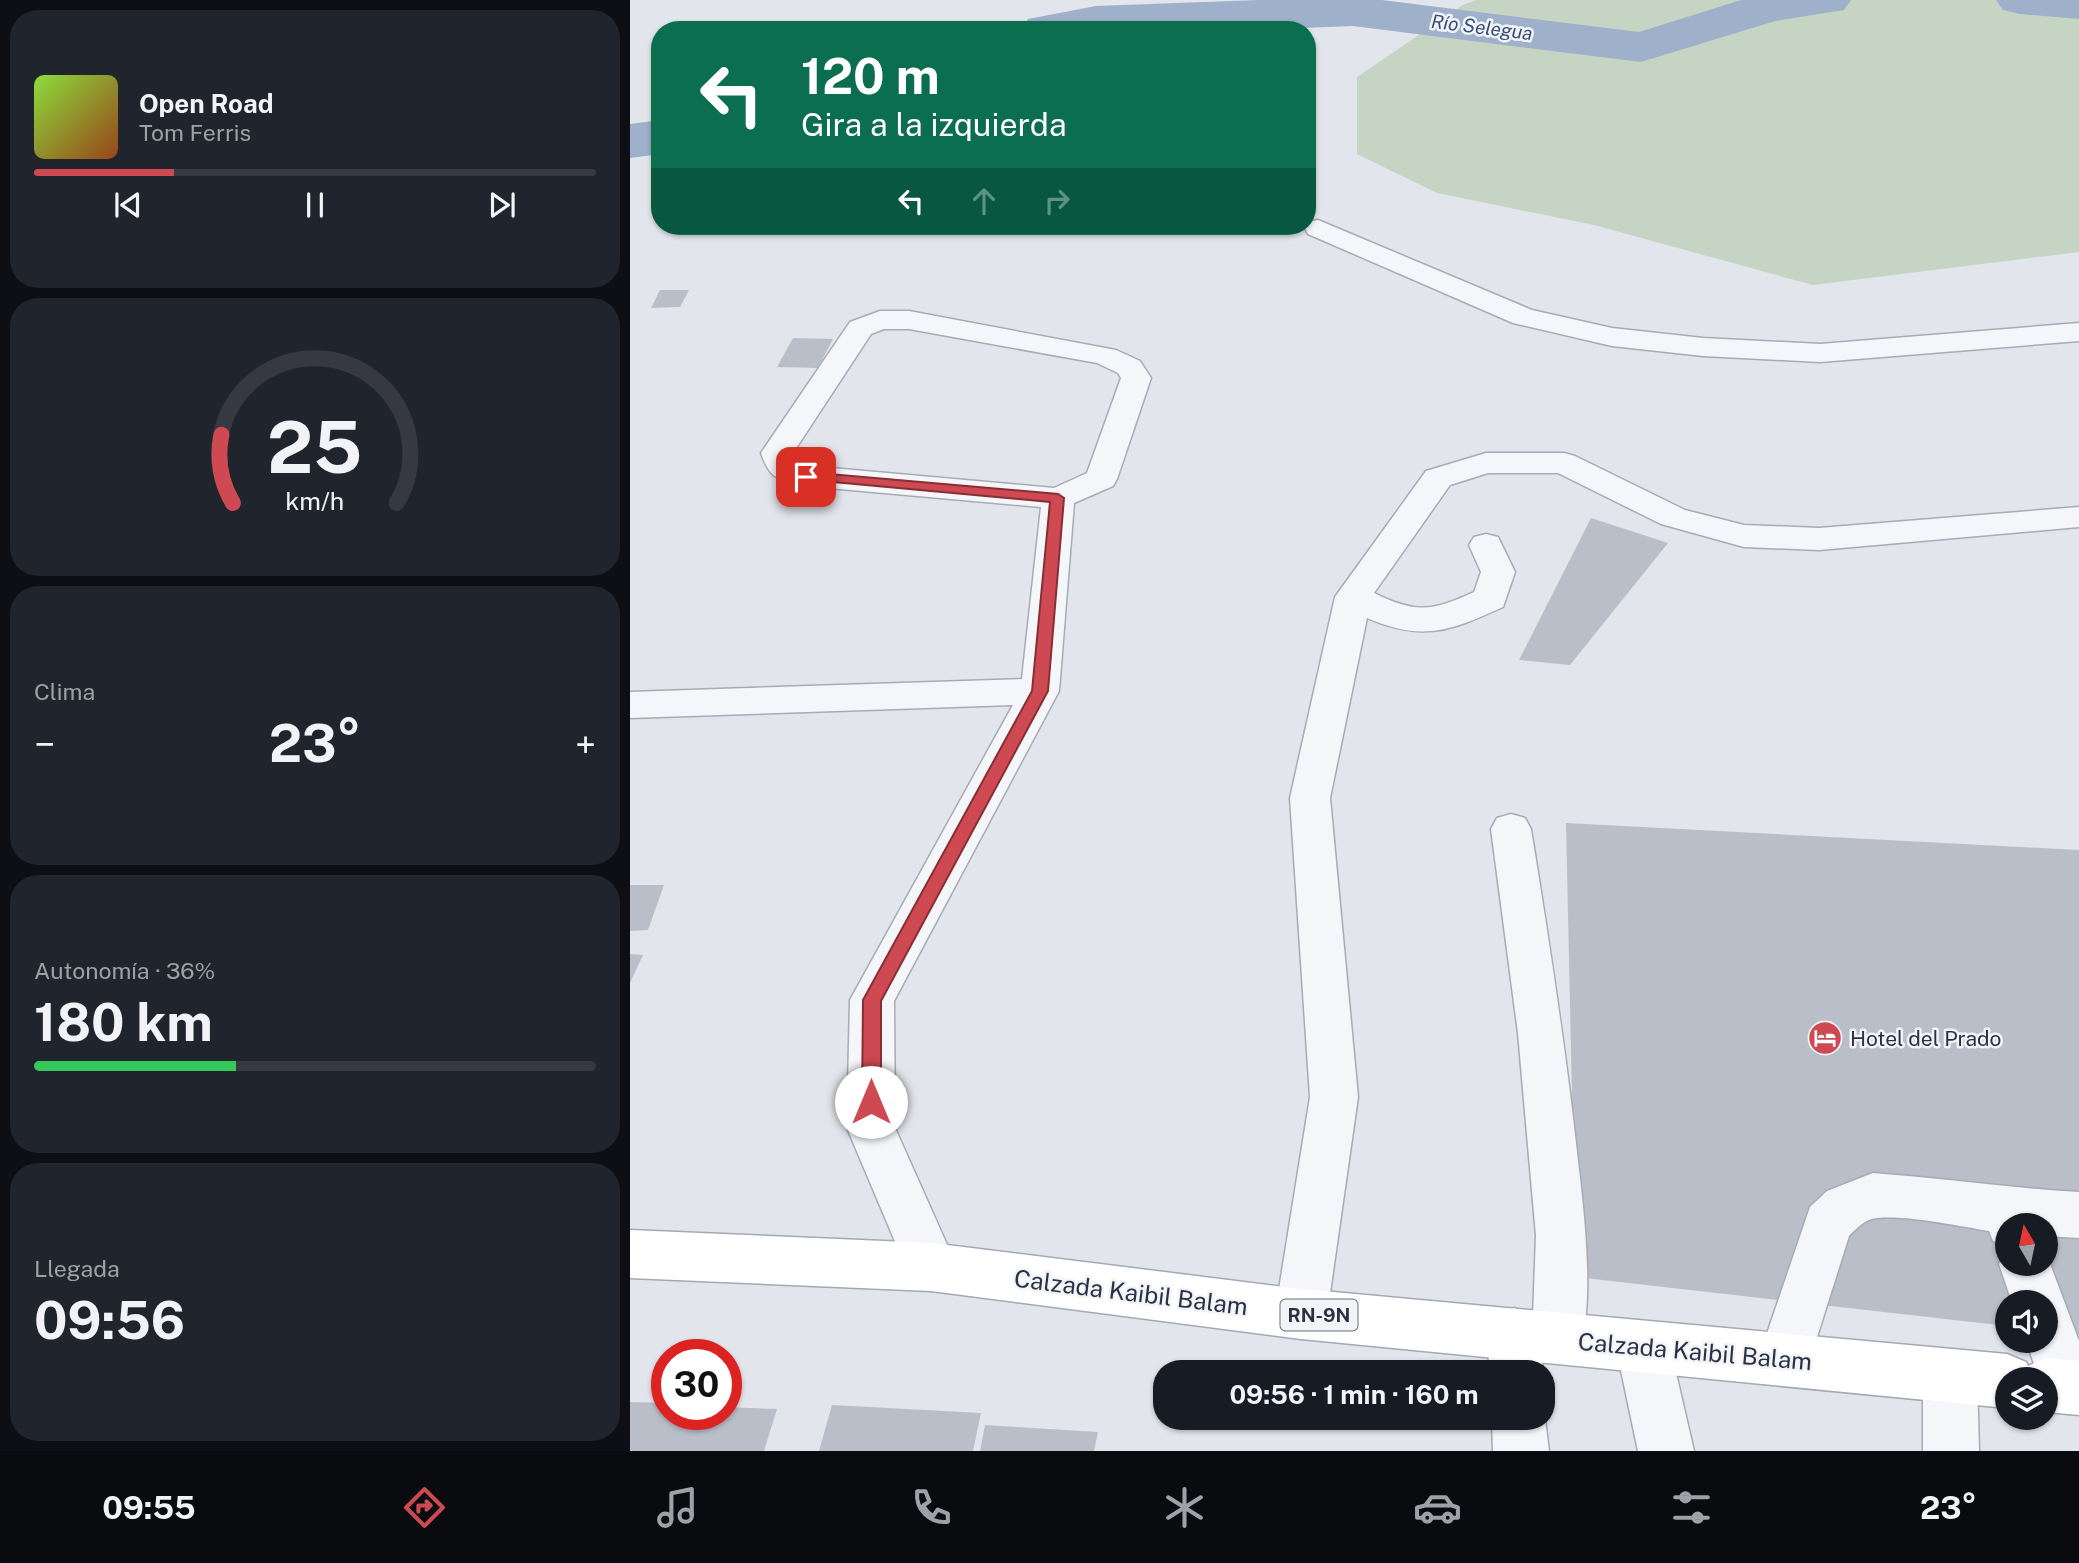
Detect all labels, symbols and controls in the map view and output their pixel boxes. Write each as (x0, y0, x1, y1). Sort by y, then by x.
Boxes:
water label: Río Selegua (1430, 10, 1534, 44)
text: 120 m (801, 47, 940, 105)
icon: left (686, 49, 777, 140)
text: Open Road (139, 88, 274, 119)
text: Gira a la izquierda (801, 106, 1067, 143)
text: Tom Ferris (139, 119, 251, 146)
icon: left (892, 182, 930, 220)
icon: ahead (965, 182, 1003, 220)
icon: right (1038, 182, 1076, 220)
icon: previous (109, 186, 147, 224)
icon: pause (296, 186, 334, 224)
icon: next (483, 186, 521, 224)
text: 25 (267, 405, 363, 490)
pin (776, 447, 836, 507)
icon: arrive (787, 458, 825, 496)
text: km/h (286, 486, 344, 516)
text: Clima (34, 678, 95, 705)
text: 23° (269, 713, 361, 774)
text: − (34, 722, 55, 767)
text: + (575, 722, 596, 767)
text: Autonomía · 36% (34, 957, 215, 984)
text: 180 km (34, 992, 213, 1053)
hotel icon: Hotel del Prado (1806, 1019, 1844, 1057)
place label: Hotel del Prado (1850, 1026, 2001, 1051)
position arrow (834, 1065, 908, 1139)
north arrow (1995, 1213, 2058, 1276)
map controls (1995, 1213, 2058, 1430)
text: Llegada (34, 1255, 120, 1282)
street label: Calzada Kaibil Balam (1013, 1264, 1249, 1320)
text: 09:56 (34, 1290, 185, 1351)
button: sound (1995, 1290, 2058, 1353)
road number: RN-9N (1280, 1300, 1358, 1330)
street label: Calzada Kaibil Balam (1577, 1327, 1813, 1375)
speed limit sign: 30 (651, 1339, 742, 1430)
button: layers (1995, 1367, 2058, 1430)
text: 09:56 · 1 min · 160 m (1229, 1379, 1479, 1410)
icon: directions (400, 1483, 449, 1532)
icon: music (653, 1483, 702, 1532)
icon: phone (907, 1483, 956, 1532)
icon: climate (1160, 1483, 1209, 1532)
icon: car (1413, 1483, 1462, 1532)
icon: filters (1667, 1483, 1716, 1532)
text: 09:55 (102, 1489, 196, 1526)
text: 23° (1920, 1489, 1977, 1526)

